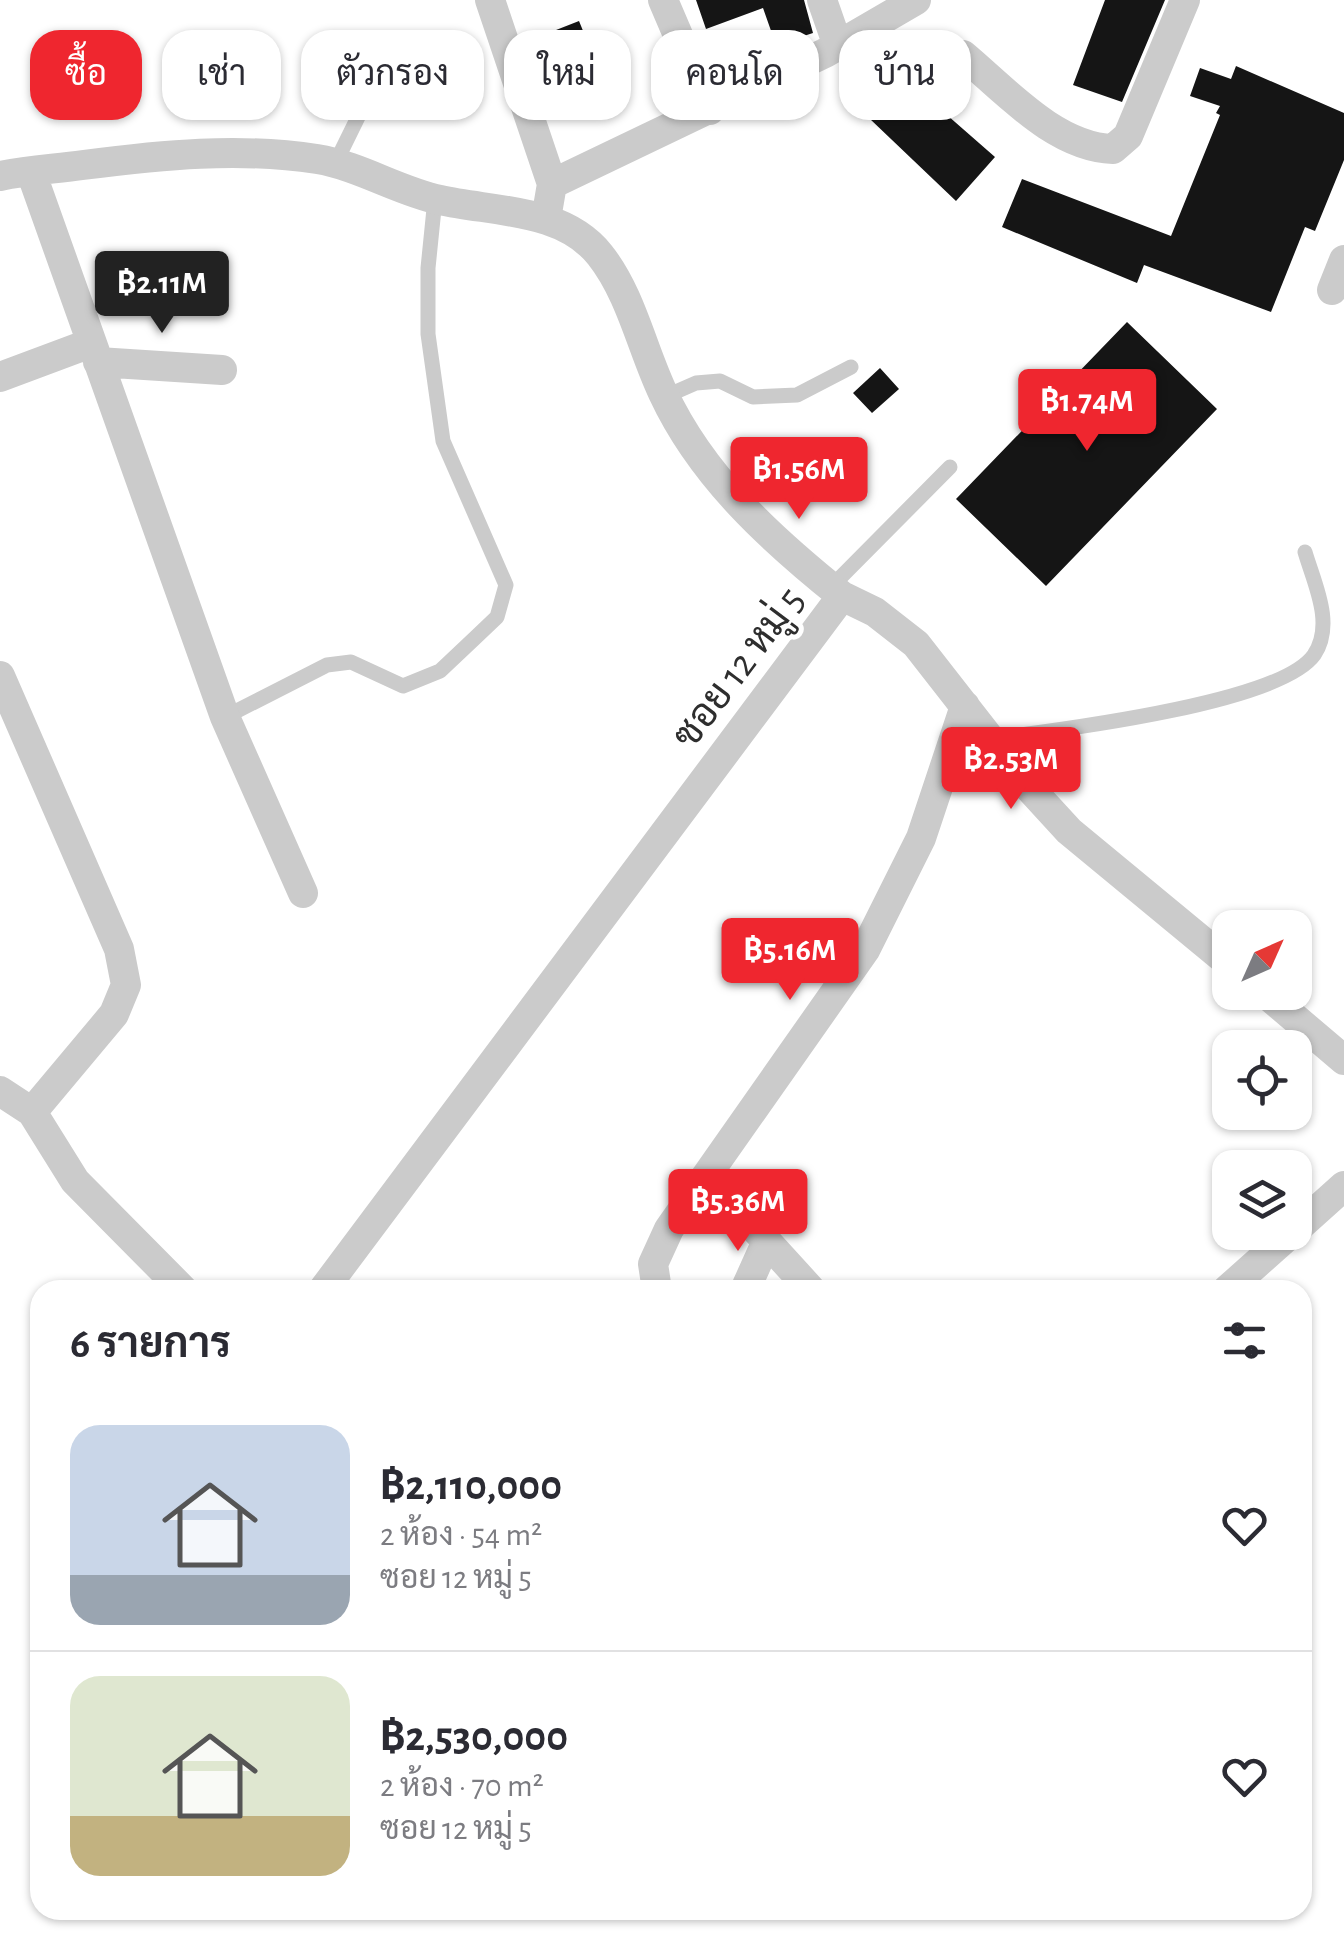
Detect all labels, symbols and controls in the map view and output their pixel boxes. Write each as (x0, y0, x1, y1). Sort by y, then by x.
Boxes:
chip: ซื้อ (30, 30, 142, 120)
chip: เช่า (162, 30, 281, 120)
chip: ตัวกรอง (301, 30, 484, 120)
chip: ใหม่ (504, 30, 631, 120)
chip: คอนโด (651, 30, 819, 120)
chip: บ้าน (839, 30, 971, 120)
pin: ฿2.11M (81, 251, 243, 336)
text: ฿2.11M (117, 267, 207, 299)
pin: ฿1.74M (1006, 369, 1168, 454)
text: ฿1.74M (1040, 385, 1134, 417)
pin: ฿1.56M (718, 437, 880, 522)
text: ฿1.56M (753, 453, 845, 485)
street label: ซอย 12 หมู่ 5 (662, 577, 817, 759)
pin: ฿2.53M (930, 727, 1092, 812)
text: ฿2.53M (964, 743, 1058, 775)
north arrow (1212, 910, 1312, 1010)
map controls (1212, 910, 1312, 1250)
pin: ฿5.16M (709, 918, 871, 1003)
text: ฿5.16M (744, 934, 836, 966)
button: locate (1212, 1030, 1312, 1130)
button: layers (1212, 1150, 1312, 1250)
pin: ฿5.36M (657, 1169, 819, 1254)
text: ฿5.36M (690, 1185, 786, 1217)
icon: filters (1217, 1313, 1272, 1368)
text: 6 รายการ (70, 1323, 231, 1365)
icon: home (150, 1465, 270, 1585)
text: ฿2,110,000 (380, 1465, 562, 1507)
icon: heart (1217, 1498, 1272, 1553)
text: 2 ห้อง · 54 m² (380, 1519, 542, 1551)
text: ซอย 12 หมู่ 5 (380, 1562, 532, 1594)
icon: home (150, 1716, 270, 1836)
text: ฿2,530,000 (380, 1716, 568, 1758)
icon: heart (1217, 1749, 1272, 1804)
text: 2 ห้อง · 70 m² (380, 1770, 544, 1802)
text: ซอย 12 หมู่ 5 (380, 1813, 532, 1845)

